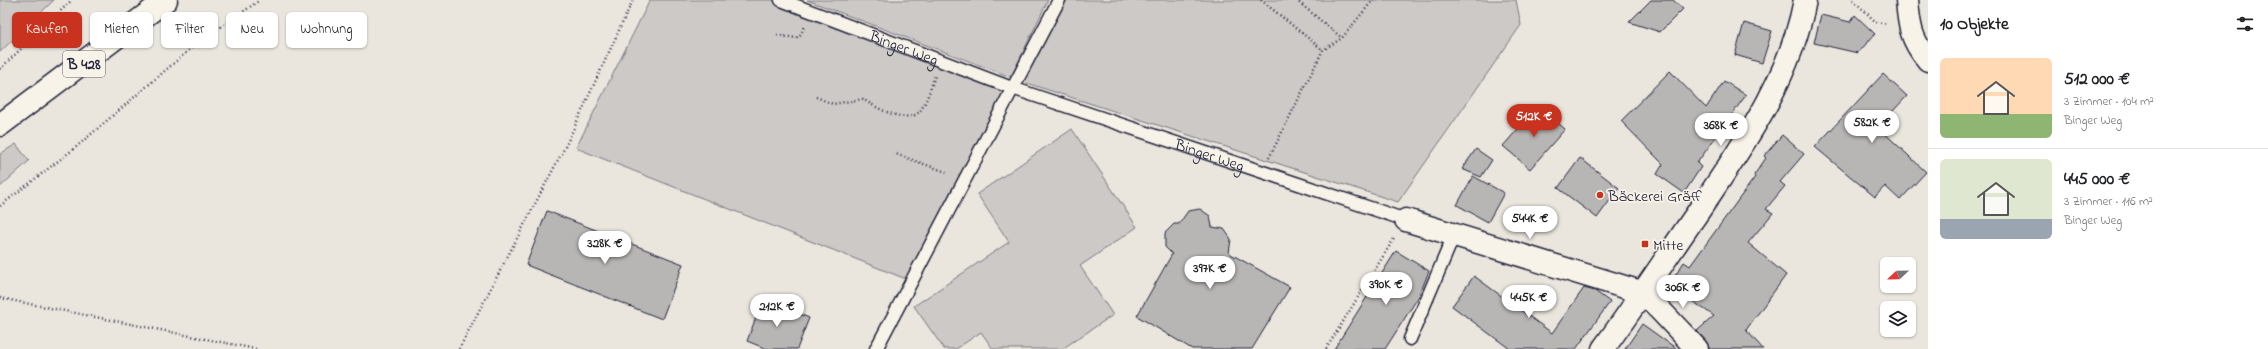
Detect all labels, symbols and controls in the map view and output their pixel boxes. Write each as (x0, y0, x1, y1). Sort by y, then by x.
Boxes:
chip: Kaufen (12, 12, 82, 48)
chip: Mieten (90, 12, 153, 48)
chip: Filter (161, 12, 218, 48)
chip: Neu (226, 12, 278, 48)
chip: Wohnung (286, 12, 367, 48)
text: 10 Objekte (1940, 12, 2009, 37)
icon: filters (2234, 13, 2256, 35)
street label: Binger Weg (865, 25, 941, 73)
road number: B 428 (63, 51, 105, 77)
text: 512 000 € (2064, 67, 2130, 92)
icon: home (1972, 74, 2020, 122)
text: 3 Zimmer · 104 m² (2064, 92, 2154, 111)
pin: 512K € (1501, 104, 1567, 138)
text: 512K € (1516, 107, 1552, 126)
pin: 582K € (1839, 110, 1905, 144)
text: Binger Weg (2064, 111, 2122, 130)
pin: 368K € (1688, 113, 1754, 147)
text: 582K € (1853, 113, 1891, 132)
text: 368K € (1704, 116, 1738, 135)
street label: Binger Weg (1171, 133, 1247, 179)
text: 445 000 € (2064, 167, 2130, 192)
icon: home (1972, 175, 2020, 223)
place label: Bäckerei Gräff (1607, 185, 1702, 209)
marker: Bäckerei Gräff (1595, 190, 1605, 200)
text: 3 Zimmer · 116 m² (2064, 192, 2153, 211)
pin: 544K € (1497, 206, 1563, 240)
text: 544K € (1512, 209, 1548, 228)
text: Binger Weg (2064, 211, 2122, 230)
pin: 328K € (572, 231, 638, 265)
text: 328K € (587, 234, 623, 253)
place label: Mitte (1653, 234, 1684, 258)
marker: Mitte (1640, 239, 1650, 249)
pin: 397K € (1177, 256, 1243, 290)
north arrow (1880, 257, 1916, 293)
map controls (1880, 257, 1916, 337)
text: 397K € (1193, 259, 1227, 278)
pin: 390K € (1353, 272, 1419, 306)
text: 390K € (1369, 275, 1403, 294)
pin: 306K € (1650, 275, 1716, 309)
text: 306K € (1665, 278, 1701, 297)
pin: 445K € (1496, 285, 1562, 319)
text: 445K € (1511, 288, 1547, 307)
pin: 212K € (744, 294, 810, 328)
text: 212K € (759, 297, 795, 316)
button: layers (1880, 301, 1916, 337)

